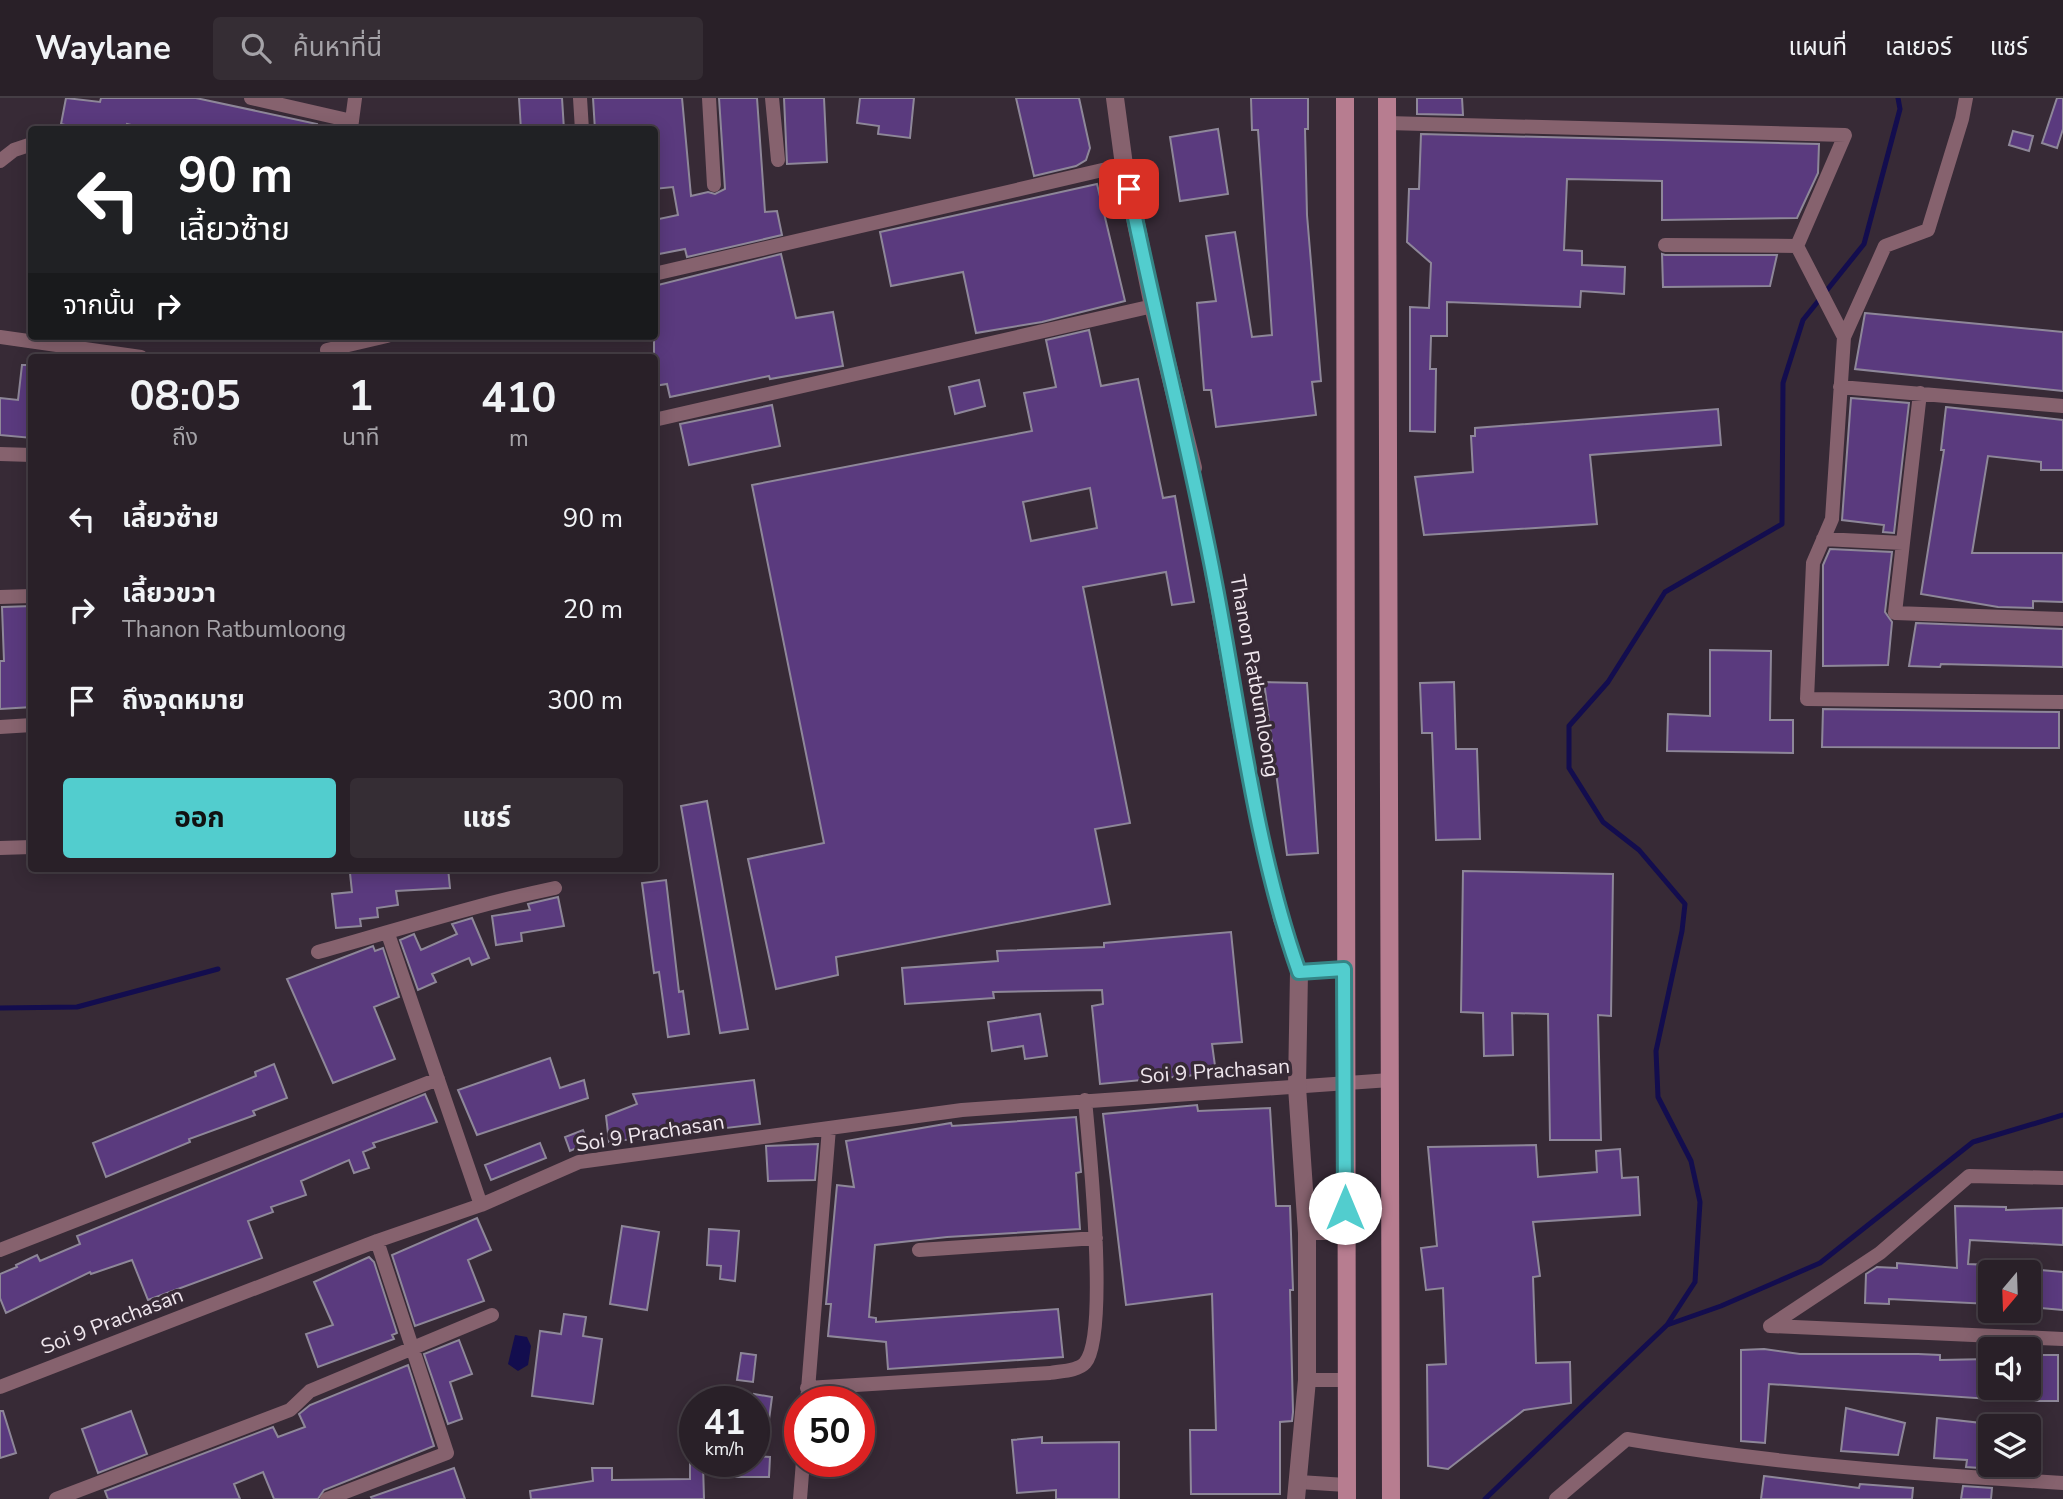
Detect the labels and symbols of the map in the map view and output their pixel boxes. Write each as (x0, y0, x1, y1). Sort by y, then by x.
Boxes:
pin (1099, 159, 1159, 219)
street label: Thanon Ratbumloong (1223, 573, 1287, 779)
street label: Soi 9 Prachasan (1139, 1052, 1291, 1090)
street label: Soi 9 Prachasan (574, 1107, 726, 1159)
position arrow (1308, 1171, 1382, 1245)
north arrow (1978, 1260, 2040, 1323)
street label: Soi 9 Prachasan (37, 1281, 187, 1361)
speed limit sign: 50 (784, 1386, 875, 1477)

